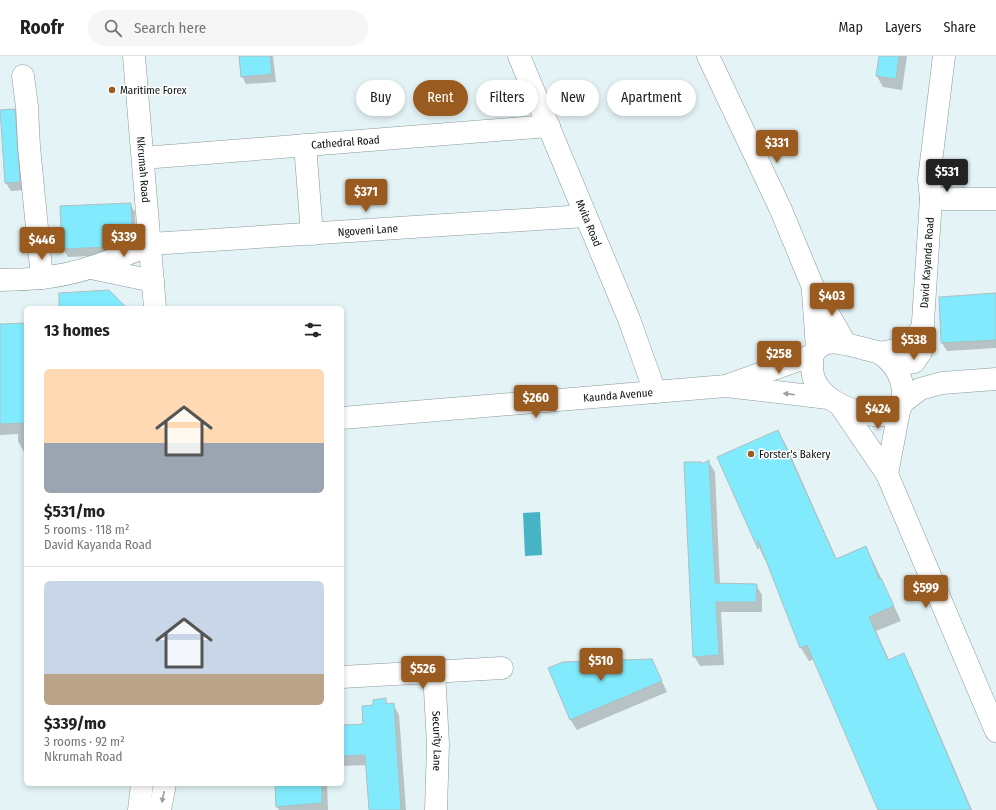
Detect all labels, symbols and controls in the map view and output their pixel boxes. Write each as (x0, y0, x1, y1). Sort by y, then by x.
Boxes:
search box (88, 10, 368, 46)
text: Roofr (20, 16, 64, 39)
icon: search (102, 17, 124, 39)
text: Search here (134, 19, 206, 37)
text: Map (839, 19, 863, 36)
text: Layers (885, 19, 921, 36)
text: Share (943, 19, 976, 36)
chip: Buy (356, 80, 405, 116)
chip: Rent (413, 80, 468, 116)
chip: Filters (476, 80, 538, 116)
chip: New (546, 80, 599, 116)
chip: Apartment (607, 80, 696, 116)
place label: Maritime Forex (120, 84, 187, 97)
marker: Maritime Forex (107, 85, 117, 95)
pin: $331 (753, 130, 801, 164)
street label: Cathedral Road (311, 133, 380, 151)
text: $331 (765, 135, 789, 150)
street label: Nkrumah Road (134, 136, 153, 203)
pin: $531 (923, 159, 971, 193)
text: $531 (935, 164, 959, 179)
pin: $371 (342, 179, 390, 213)
text: $371 (354, 184, 378, 199)
street label: Mvita Road (573, 197, 604, 248)
street label: David Kayanda Road (917, 217, 936, 309)
street label: Ngoveni Lane (337, 222, 398, 238)
pin: $339 (100, 224, 148, 258)
pin: $446 (18, 227, 66, 261)
text: $339 (111, 229, 137, 244)
text: $446 (29, 232, 55, 247)
pin: $403 (808, 283, 856, 317)
text: $403 (819, 288, 845, 303)
icon: filters (302, 319, 324, 341)
text: 13 homes (44, 320, 110, 341)
pin: $538 (890, 327, 938, 361)
text: $538 (901, 332, 927, 347)
pin: $258 (755, 341, 803, 375)
text: $258 (766, 346, 792, 361)
pin: $260 (512, 385, 560, 419)
street label: Kaunda Avenue (583, 386, 653, 404)
text: $260 (523, 390, 549, 405)
one-way arrow (783, 390, 795, 397)
icon: home (148, 395, 220, 467)
pin: $424 (854, 396, 902, 430)
text: $424 (865, 401, 891, 416)
place label: Forster's Bakery (759, 448, 830, 461)
marker: Forster's Bakery (746, 449, 756, 459)
text: $531/mo (44, 501, 105, 522)
text: 5 rooms · 118 m² (44, 522, 129, 537)
text: David Kayanda Road (44, 537, 152, 552)
pin: $599 (902, 575, 950, 609)
text: $599 (913, 580, 939, 595)
icon: home (148, 607, 220, 679)
pin: $510 (577, 648, 625, 682)
text: $510 (589, 653, 613, 668)
pin: $526 (399, 656, 447, 690)
text: $526 (410, 661, 436, 676)
street label: Security Lane (430, 710, 445, 771)
text: $339/mo (44, 713, 106, 734)
text: 3 rooms · 92 m² (44, 734, 125, 749)
text: Nkrumah Road (44, 749, 123, 764)
one-way arrow (159, 791, 165, 803)

